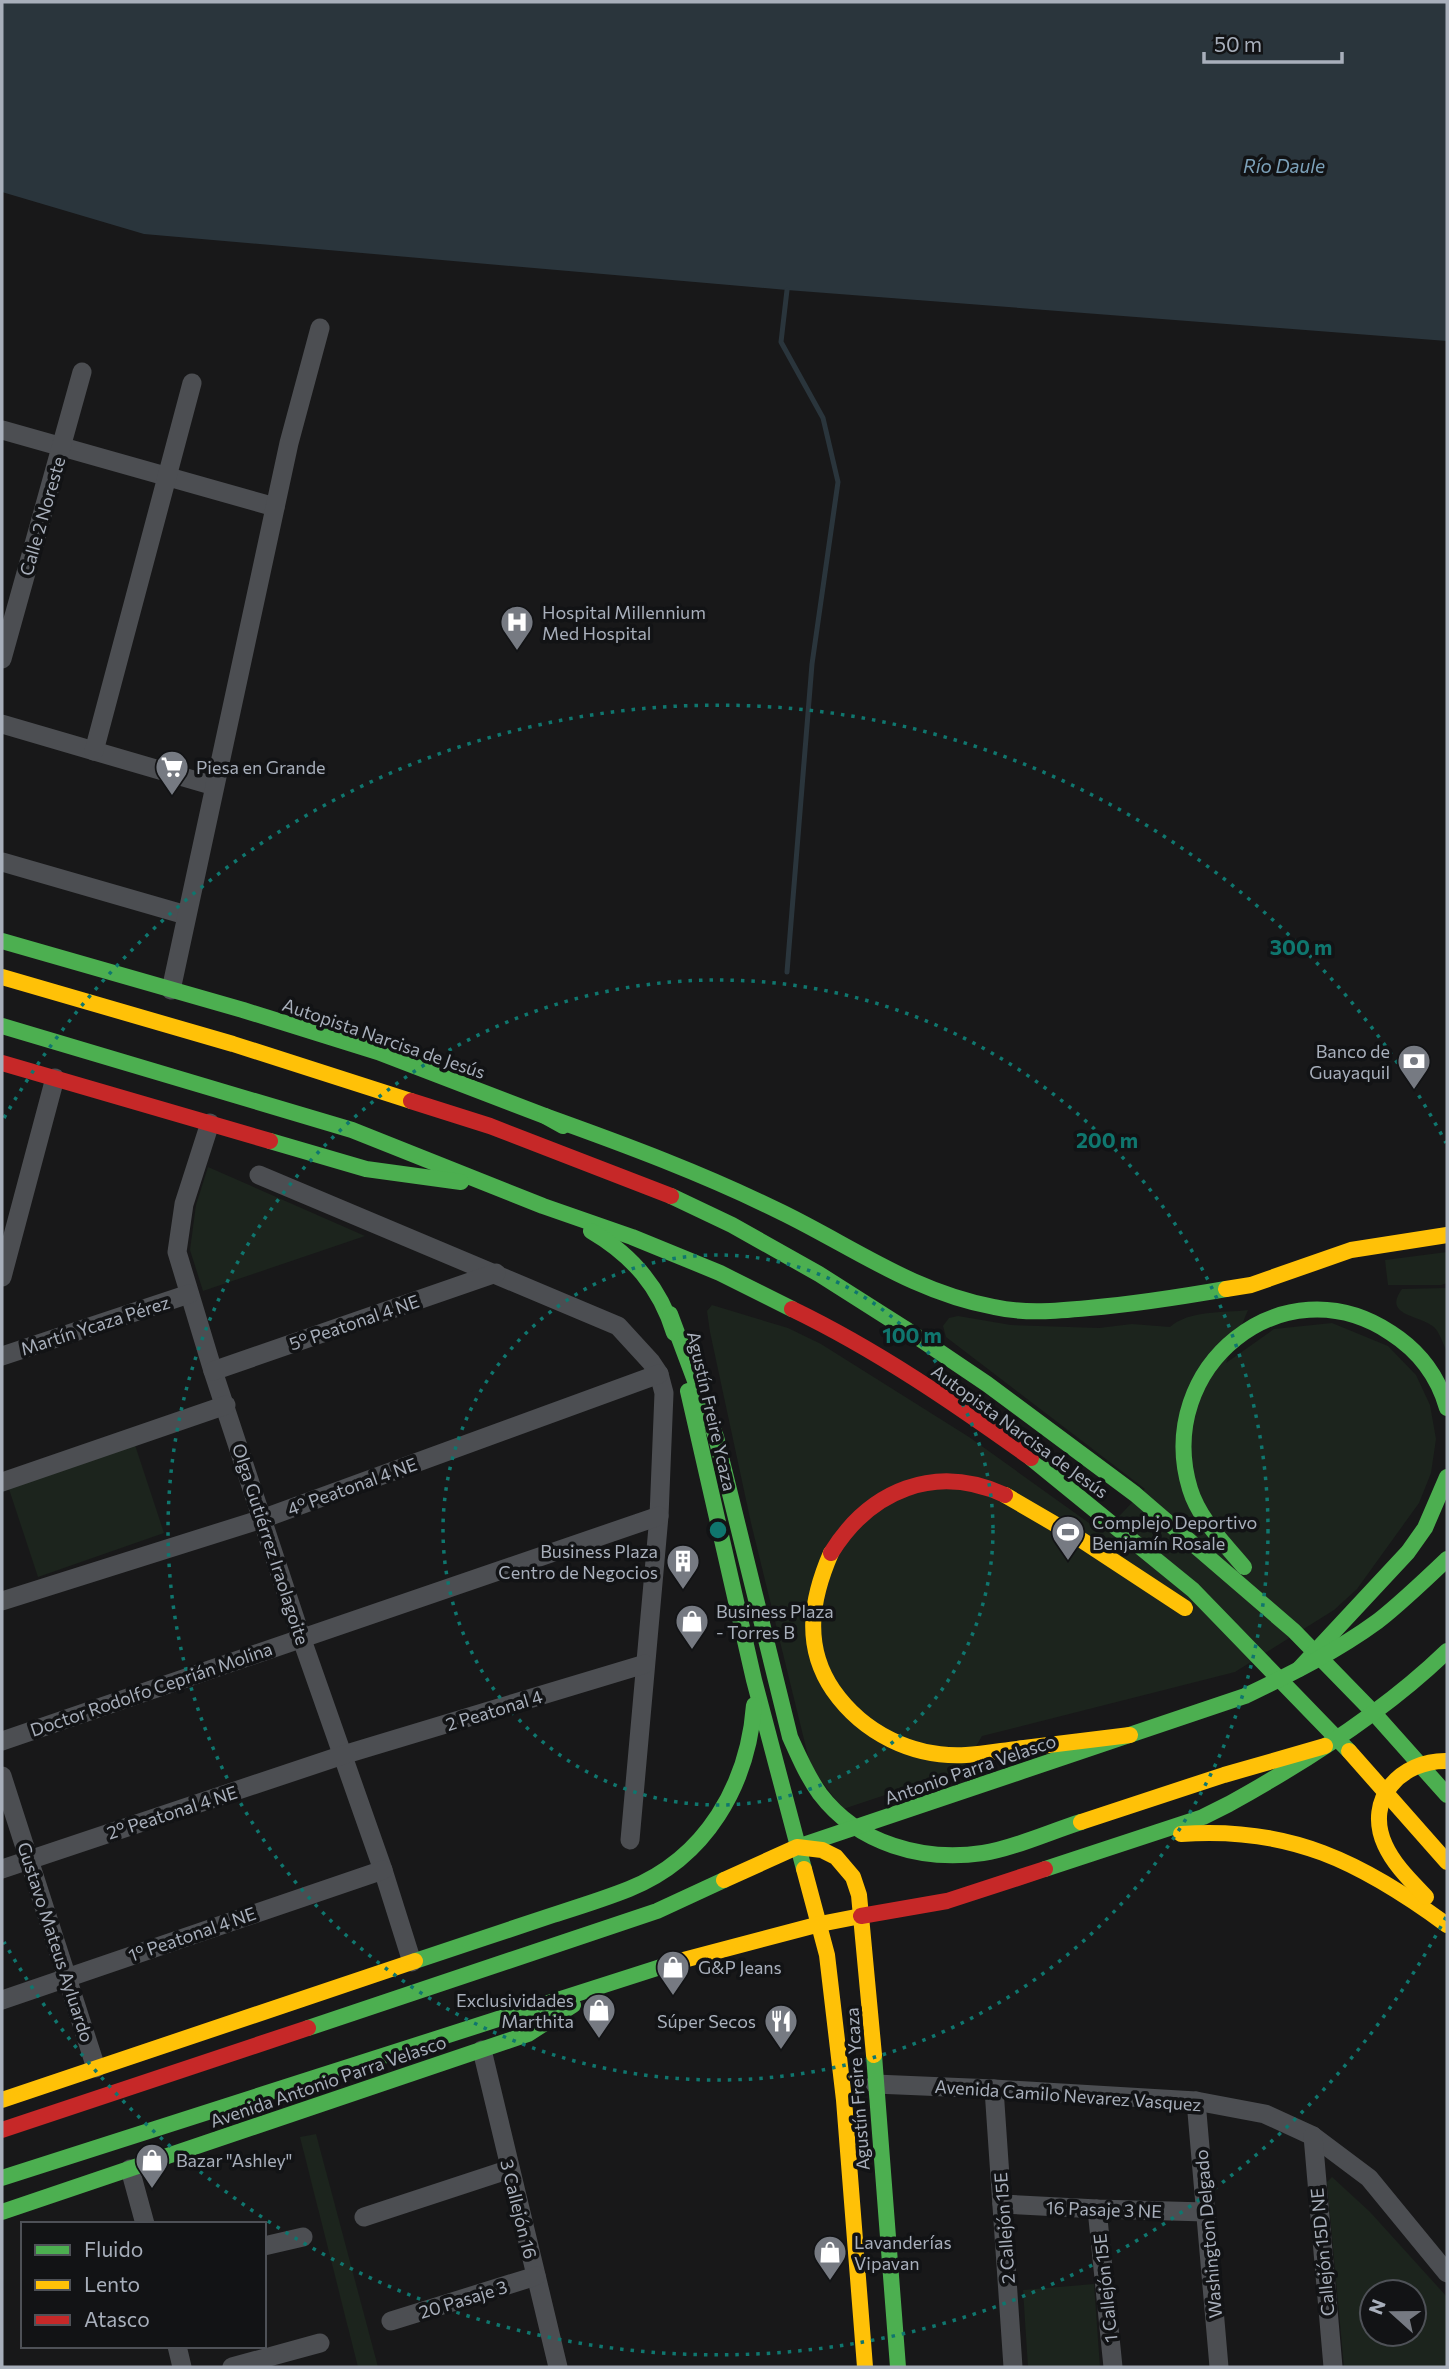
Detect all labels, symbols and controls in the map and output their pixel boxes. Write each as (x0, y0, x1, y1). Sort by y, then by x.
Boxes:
scale bar (1204, 21, 1342, 65)
text: 50 m (1214, 31, 1262, 56)
water label: Río Daule (1243, 154, 1325, 177)
street label: Calle 2 Noreste (14, 454, 70, 578)
place label: Hospital Millennium Med Hospital (542, 601, 706, 644)
hospital icon: Hospital Millennium Med Hospital (498, 603, 536, 652)
supermarket icon: Piesa en Grande (153, 748, 191, 797)
place label: Piesa en Grande (196, 756, 326, 778)
text: 300 m (1270, 934, 1332, 959)
street label: Autopista Narcisa de Jesús (280, 993, 488, 1083)
place label: Banco de Guayaquil (1309, 1040, 1390, 1083)
bank icon: Banco de Guayaquil (1395, 1042, 1433, 1091)
text: 200 m (1076, 1127, 1138, 1152)
street label: 5º Peatonal 4 NE (286, 1289, 422, 1355)
street label: Martín Ycaza Pérez (18, 1291, 172, 1359)
text: 100 m (882, 1322, 942, 1347)
street label: Agustín Freire Ycaza (683, 1329, 741, 1493)
street label: Autopista Narcisa de Jesús (927, 1360, 1113, 1502)
street label: Olga Gutiérrez Iraolagoite (228, 1441, 314, 1647)
street label: 4º Peatonal 4 NE (284, 1452, 420, 1520)
place label: Complejo Deportivo Benjamín Rosale (1092, 1511, 1257, 1554)
sports icon: Complejo Deportivo Benjamín Rosale (1049, 1513, 1087, 1562)
centre of rings (706, 1518, 730, 1542)
place label: Business Plaza Centro de Negocios (498, 1540, 658, 1583)
building icon: Business Plaza Centro de Negocios (664, 1542, 702, 1591)
place label: Business Plaza - Torres B (716, 1600, 834, 1643)
shop icon: Business Plaza - Torres B (673, 1602, 711, 1651)
street label: Doctor Rodolfo Ceprián Molina (27, 1637, 275, 1741)
street label: 2 Peatonal 4 (443, 1685, 545, 1735)
street label: Antonio Parra Velasco (881, 1729, 1059, 1809)
street label: 2º Peatonal 4 NE (104, 1781, 240, 1843)
street label: Gustavo Mateus Ayluardo (13, 1839, 99, 2045)
street label: 1º Peatonal 4 NE (125, 1902, 259, 1966)
shop icon: G&P Jeans (654, 1948, 692, 1997)
place label: G&P Jeans (698, 1956, 782, 1978)
place label: Exclusividades Marthita (456, 1989, 574, 2032)
shop icon: Exclusividades Marthita (580, 1991, 618, 2040)
restaurant icon: Súper Secos (762, 2002, 800, 2051)
street label: Agustín Freire Ycaza (840, 2007, 874, 2171)
place label: Súper Secos (657, 2010, 756, 2032)
street label: Avenida Antonio Parra Velasco (207, 2030, 449, 2132)
street label: Avenida Camilo Nevarez Vasquez (934, 2075, 1202, 2115)
shop icon: Bazar "Ashley" (133, 2141, 171, 2190)
place label: Bazar "Ashley" (176, 2149, 292, 2171)
street label: Washington Delgado (1190, 2149, 1226, 2319)
street label: 3 Callejón 16 (496, 2157, 542, 2261)
street label: 2 Callejón 15E (989, 2172, 1019, 2284)
street label: Callejón 15D NE (1305, 2187, 1339, 2317)
street label: 16 Pasaje 3 NE (1046, 2196, 1162, 2222)
legend (21, 2222, 266, 2348)
place label: Lavanderías Vipavan (854, 2231, 952, 2274)
street label: 1 Callejón 15E (1088, 2232, 1122, 2344)
shop icon: Lavanderías Vipavan (811, 2233, 849, 2282)
text: Fluido (84, 2236, 143, 2261)
text: Lento (84, 2271, 140, 2296)
street label: 20 Pasaje 3 (416, 2275, 510, 2323)
north arrow (1358, 2278, 1428, 2348)
text: N (1363, 2296, 1390, 2318)
text: Atasco (84, 2306, 150, 2331)

